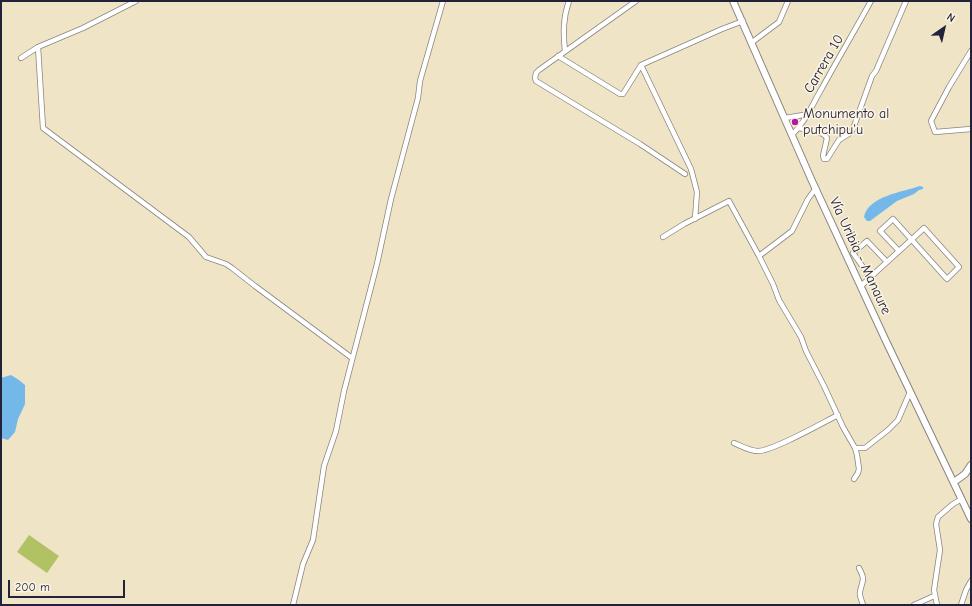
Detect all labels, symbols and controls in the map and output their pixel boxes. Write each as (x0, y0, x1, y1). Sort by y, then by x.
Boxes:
north arrow (924, 8, 964, 48)
text: N (944, 10, 958, 25)
street label: Carrera 10 (800, 32, 848, 96)
place label: Monumento al putchipu'u (803, 106, 889, 138)
marker: Monumento al putchipu'u (790, 117, 800, 127)
street label: Vía Uribia - Manaure (825, 195, 895, 317)
scale bar (10, 572, 127, 598)
text: 200 m (15, 580, 50, 594)

